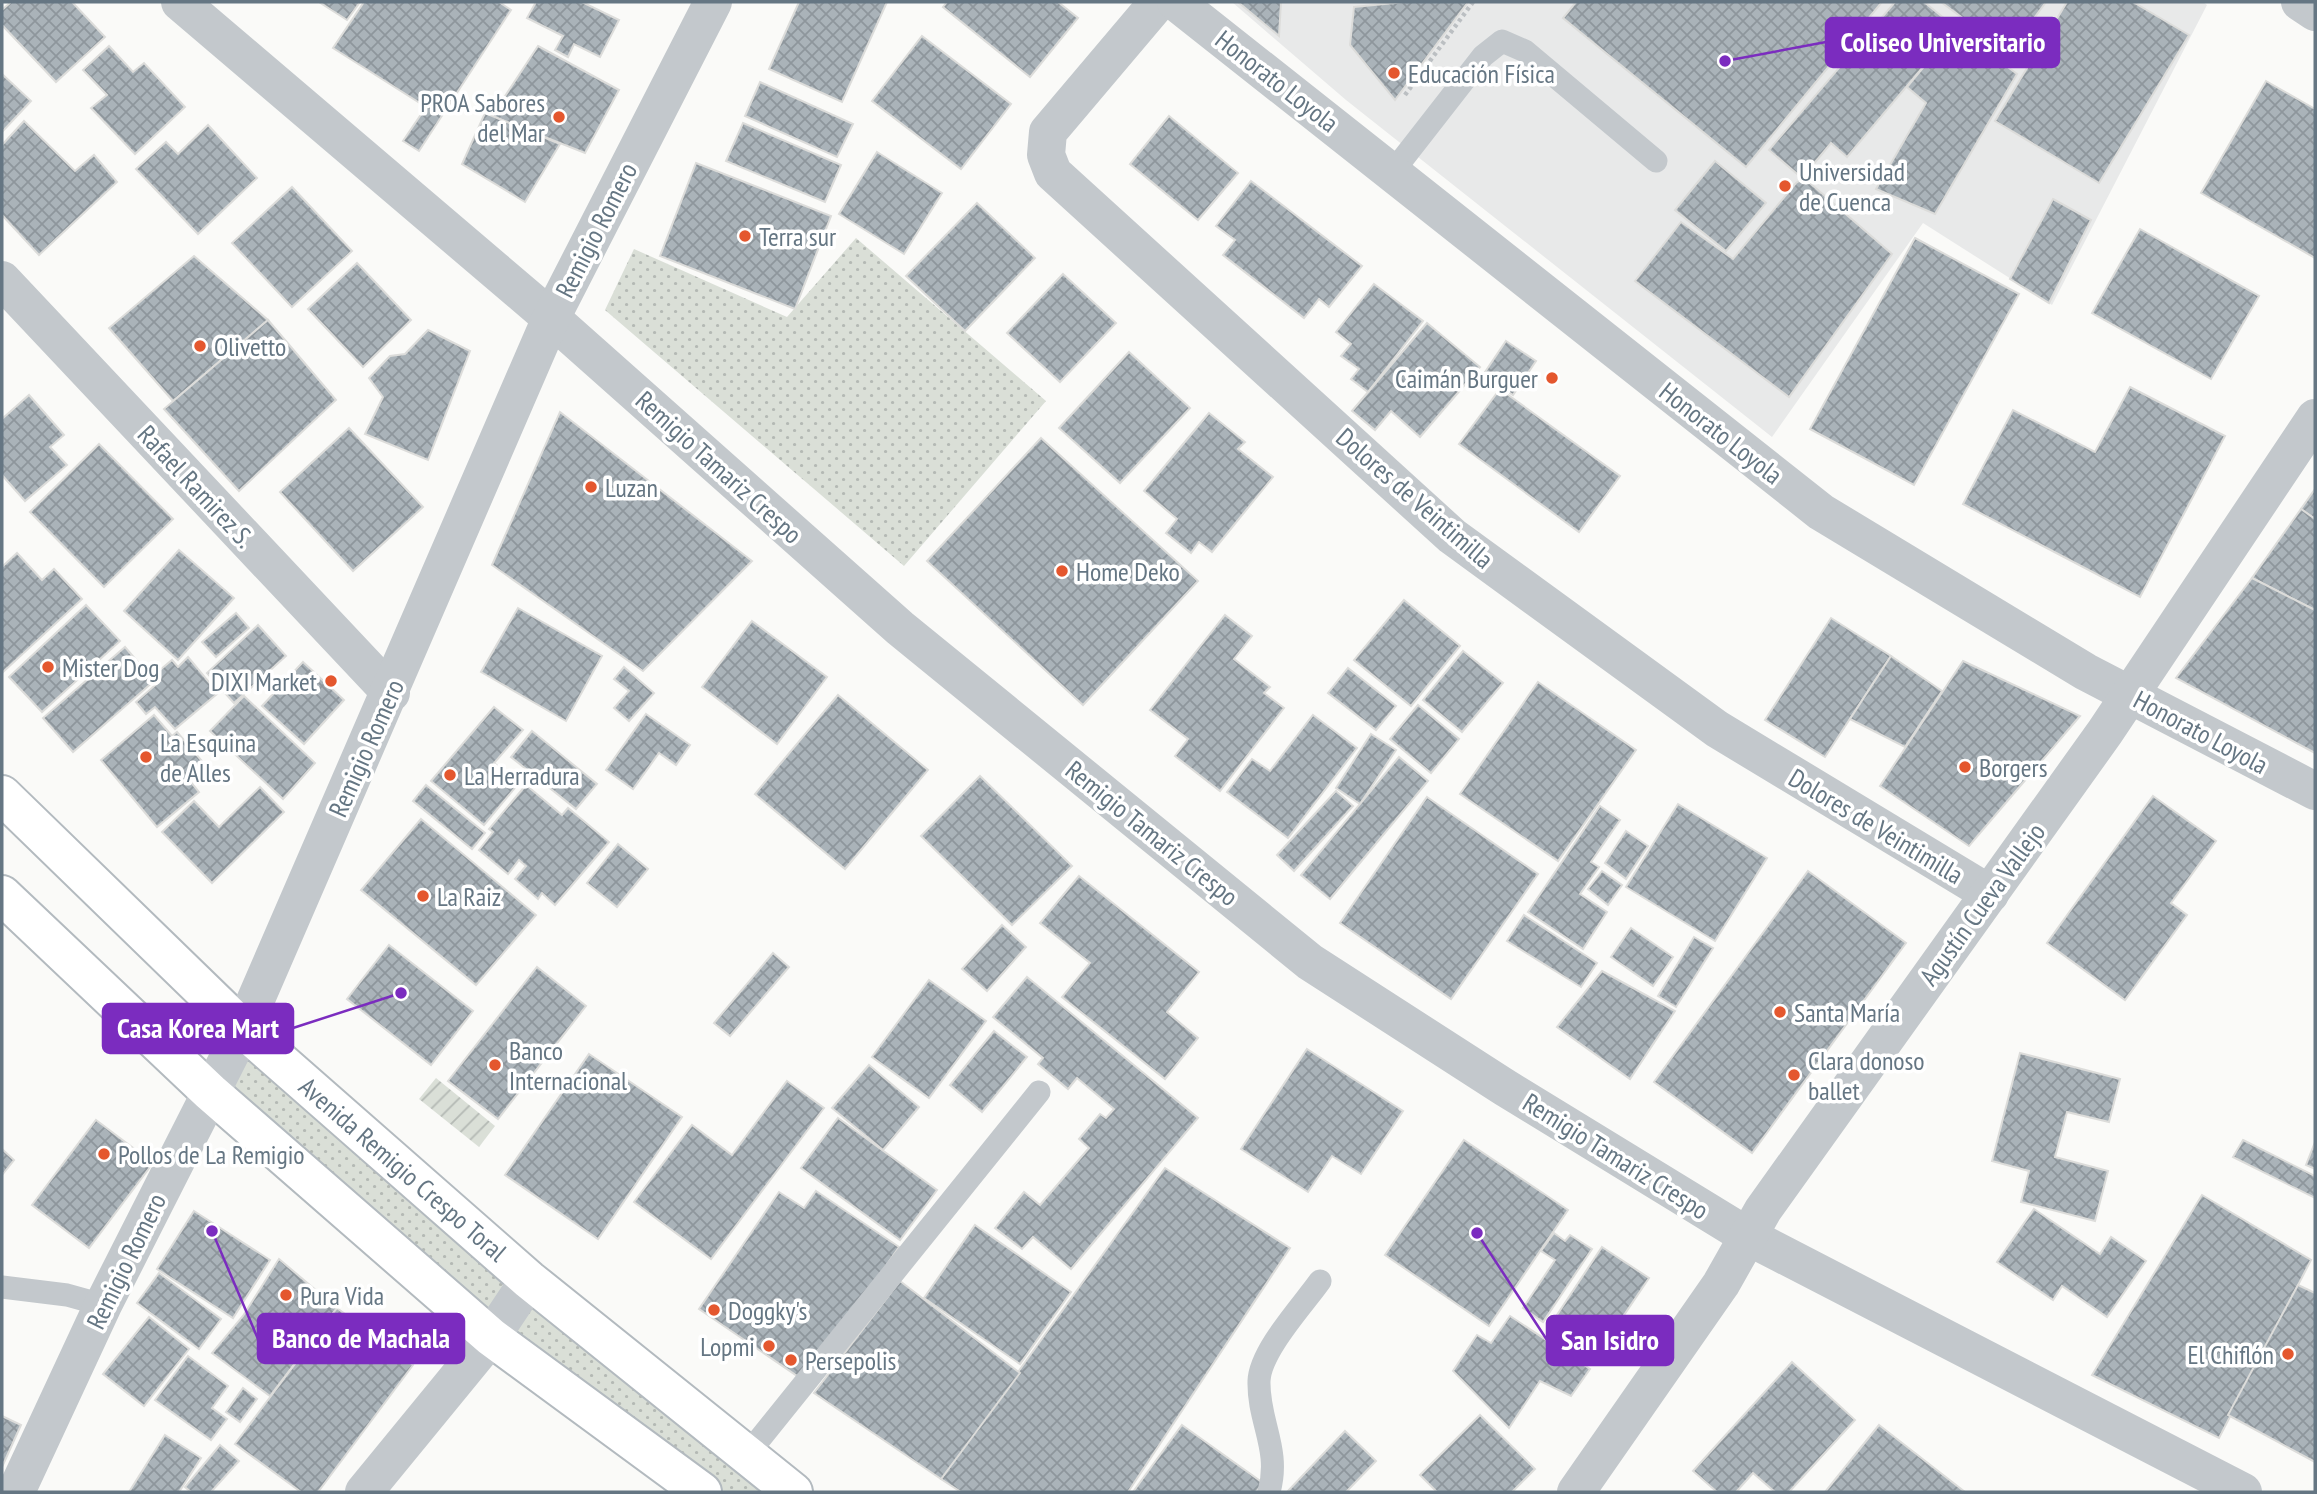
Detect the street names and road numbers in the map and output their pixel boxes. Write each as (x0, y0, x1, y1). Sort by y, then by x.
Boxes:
street label: Honorato Loyola (1209, 23, 1345, 139)
street label: Remigio Romero (548, 157, 644, 303)
street label: Honorato Loyola (1653, 375, 1789, 491)
street label: Remigio Tamariz Crespo (629, 384, 809, 550)
street label: Rafael Ramirez S. (131, 418, 261, 554)
street label: Dolores de Veintimilla (1330, 421, 1500, 575)
street label: Remigio Romero (321, 674, 411, 822)
street label: Honorato Loyola (2128, 683, 2274, 781)
street label: Remigio Tamariz Crespo (1059, 753, 1245, 913)
street label: Dolores de Veintimilla (1783, 761, 1969, 891)
street label: Agustín Cueva Vallejo (1912, 816, 2052, 992)
street label: Avenida Remigio Crespo Toral (292, 1070, 514, 1268)
street label: Remigio Tamariz Crespo (1517, 1086, 1715, 1226)
street label: Remigio Romero (79, 1188, 173, 1334)

